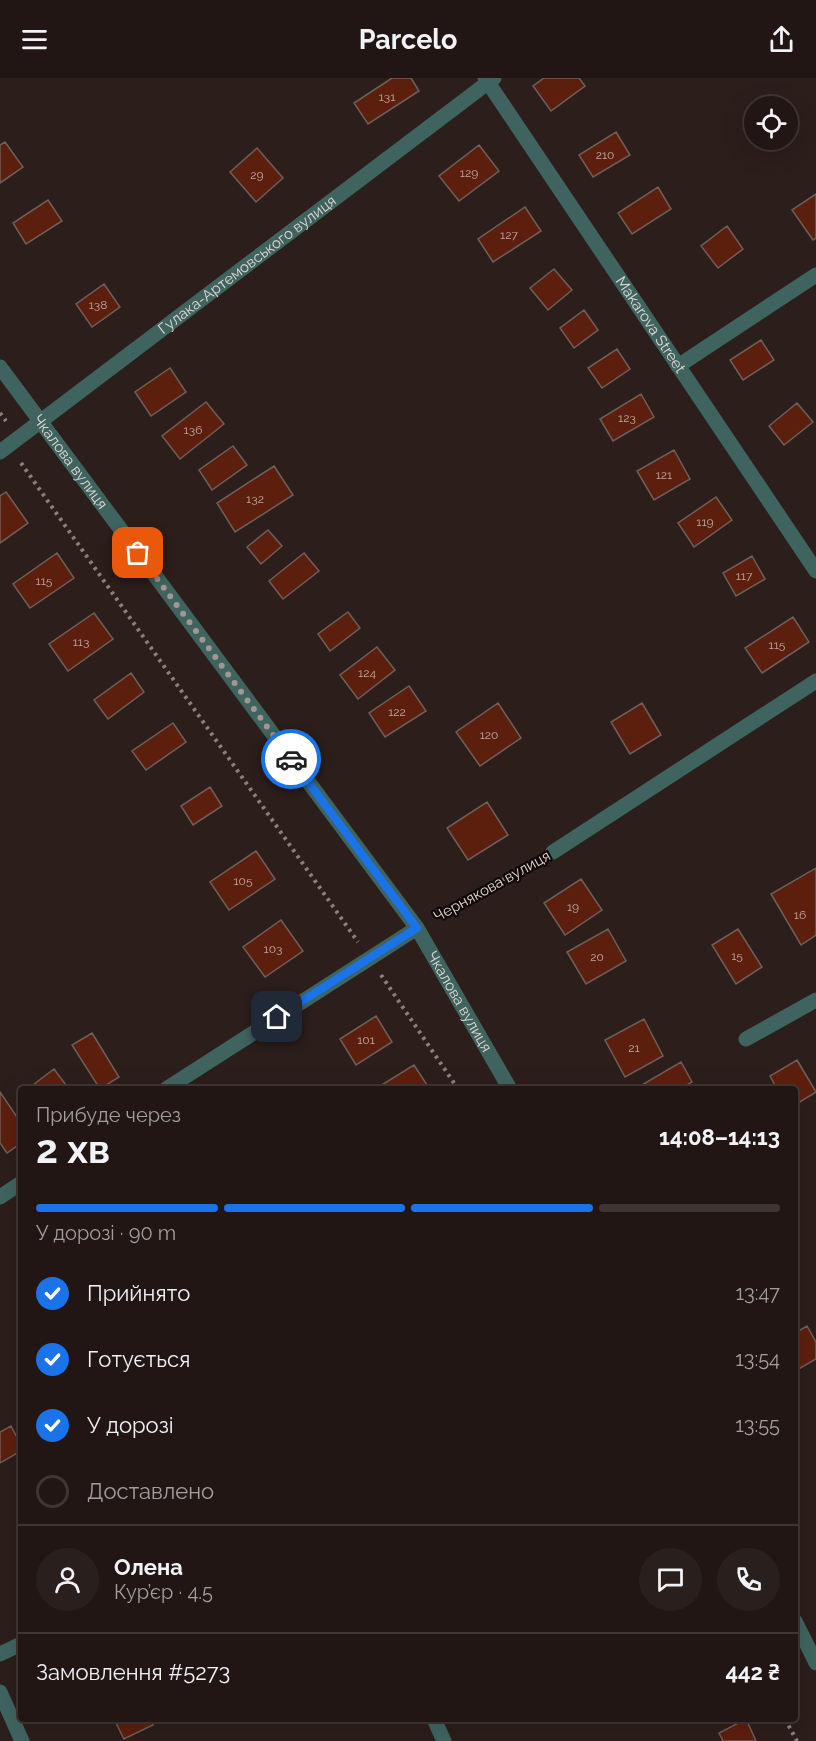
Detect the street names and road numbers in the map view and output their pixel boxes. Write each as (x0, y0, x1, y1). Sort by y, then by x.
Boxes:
street label: Гулака-Артемовського вулиця (155, 192, 340, 338)
street label: Makarova Street (612, 273, 689, 376)
street label: Чкалова вулиця (29, 411, 111, 513)
street label: Чернякова вулиця (431, 846, 553, 926)
street label: Чкалова вулиця (423, 948, 496, 1055)

